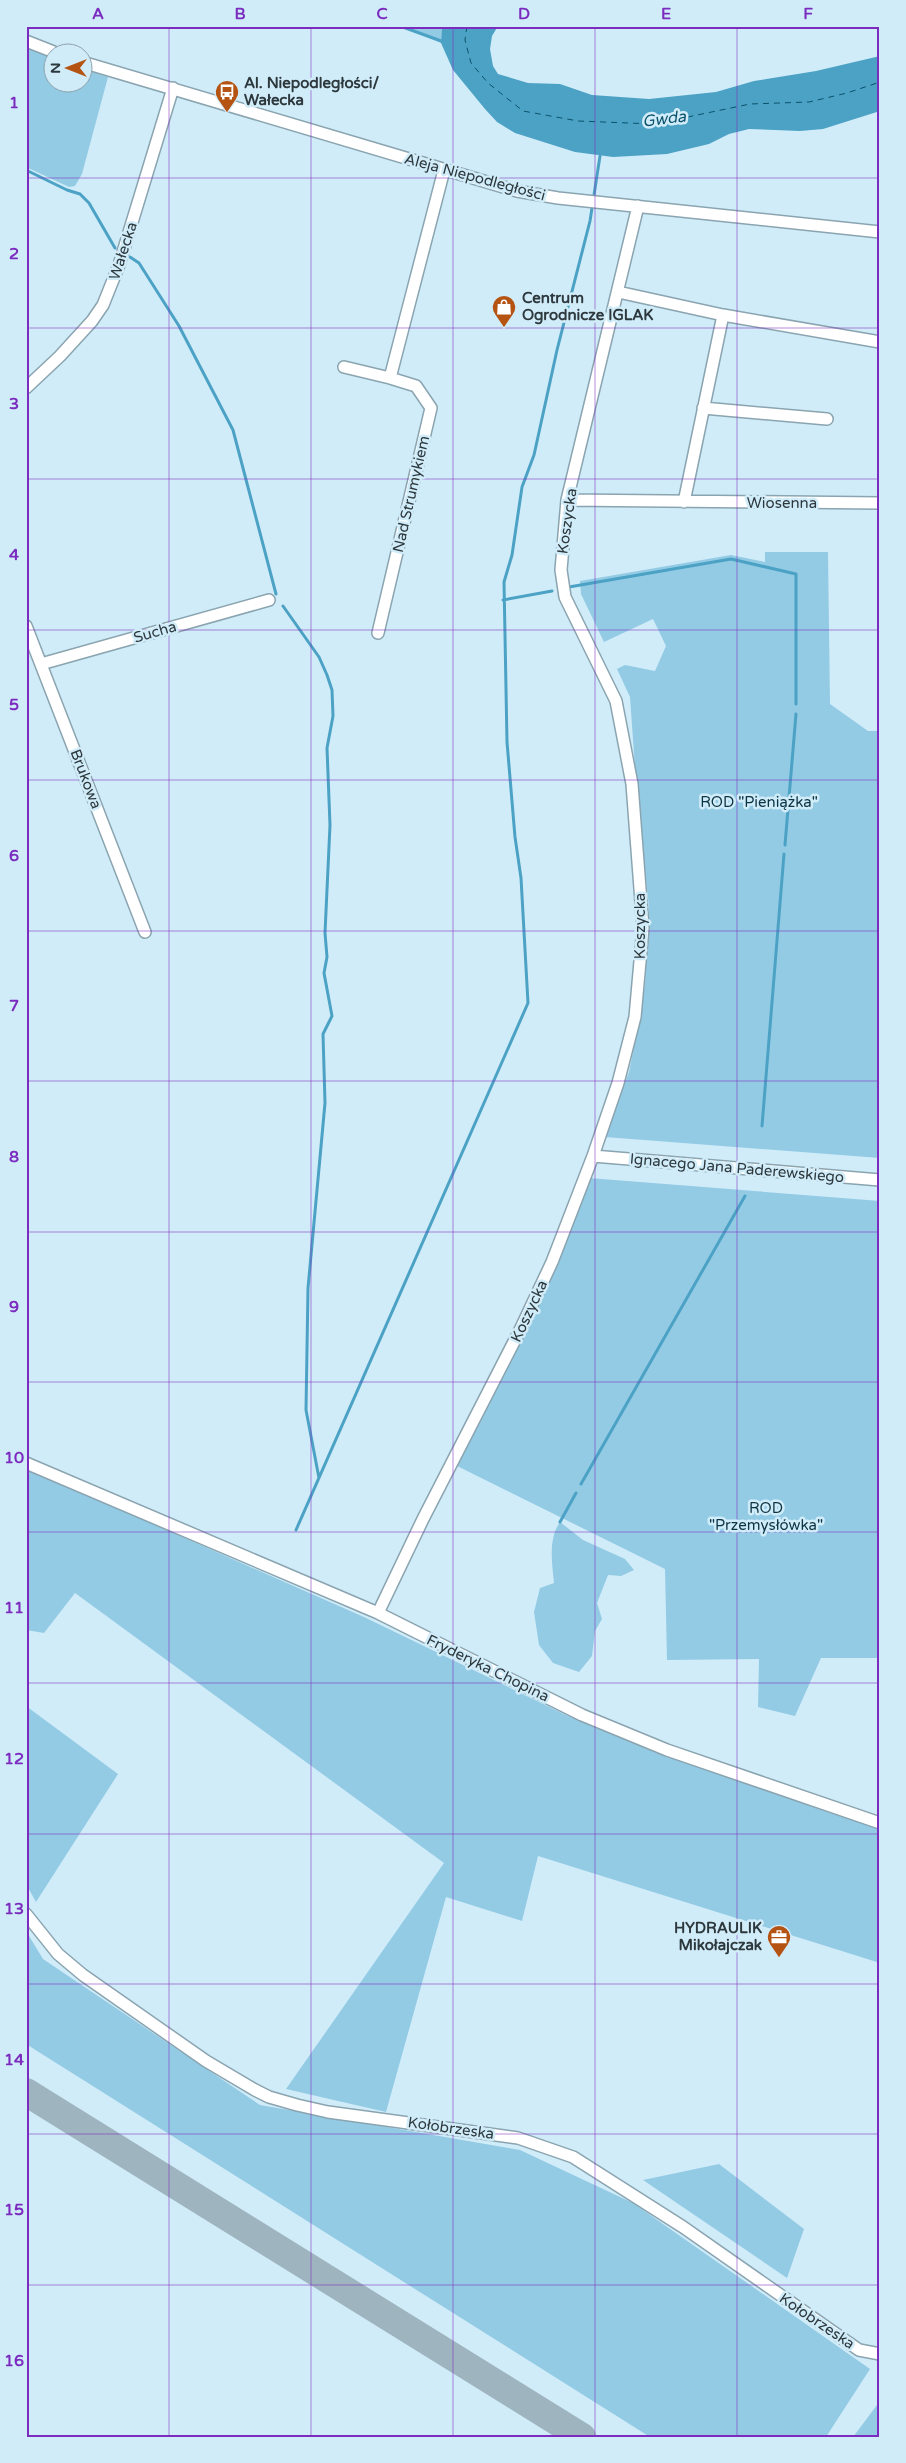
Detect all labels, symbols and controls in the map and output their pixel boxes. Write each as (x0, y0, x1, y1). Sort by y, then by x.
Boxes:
text: A (92, 4, 104, 24)
text: B (234, 4, 246, 24)
text: C (376, 4, 388, 24)
text: D (518, 4, 530, 24)
text: E (661, 4, 671, 24)
text: F (803, 4, 813, 24)
north arrow (42, 42, 92, 92)
text: N (47, 62, 64, 74)
place label: Al. Niepodległości/ Wałecka (244, 74, 379, 109)
bus stop icon: Al. Niepodległości/ Wałecka (214, 79, 240, 113)
text: 1 (9, 93, 19, 113)
water label: Gwda (641, 106, 688, 132)
street label: Aleja Niepodległości (403, 150, 547, 204)
street label: Wałecka (105, 220, 141, 282)
text: 2 (9, 244, 19, 264)
place label: Centrum Ogrodnicze IGLAK (522, 289, 653, 325)
shop icon: Centrum Ogrodnicze IGLAK (491, 294, 517, 328)
text: 3 (9, 394, 19, 414)
street label: Nad Strumykiem (389, 434, 433, 554)
street label: Koszycka (553, 487, 581, 555)
street label: Wiosenna (747, 494, 817, 512)
text: 4 (9, 545, 19, 565)
street label: Sucha (131, 617, 179, 647)
text: 5 (9, 695, 19, 715)
street label: Brukowa (66, 747, 106, 811)
park label: ROD "Pieniążka" (700, 793, 818, 811)
text: 6 (9, 846, 19, 866)
street label: Koszycka (631, 893, 649, 959)
text: 7 (9, 996, 19, 1016)
text: 8 (9, 1147, 19, 1167)
street label: Ignacego Jana Paderewskiego (629, 1150, 845, 1186)
street label: Koszycka (507, 1277, 551, 1345)
text: 9 (9, 1297, 19, 1317)
text: 10 (4, 1448, 24, 1468)
park label: ROD "Przemysłówka" (709, 1499, 823, 1534)
text: 11 (4, 1598, 24, 1618)
street label: Fryderyka Chopina (424, 1631, 552, 1705)
text: 12 (4, 1749, 24, 1769)
text: 13 (4, 1899, 24, 1919)
place label: HYDRAULIK Mikołajczak (674, 1919, 762, 1955)
office icon: HYDRAULIK Mikołajczak (766, 1924, 792, 1958)
text: 14 (4, 2050, 24, 2070)
street label: Kołobrzeska (407, 2113, 495, 2143)
text: 15 (4, 2200, 24, 2220)
street label: Kołobrzeska (776, 2289, 858, 2353)
text: 16 (4, 2351, 24, 2371)

